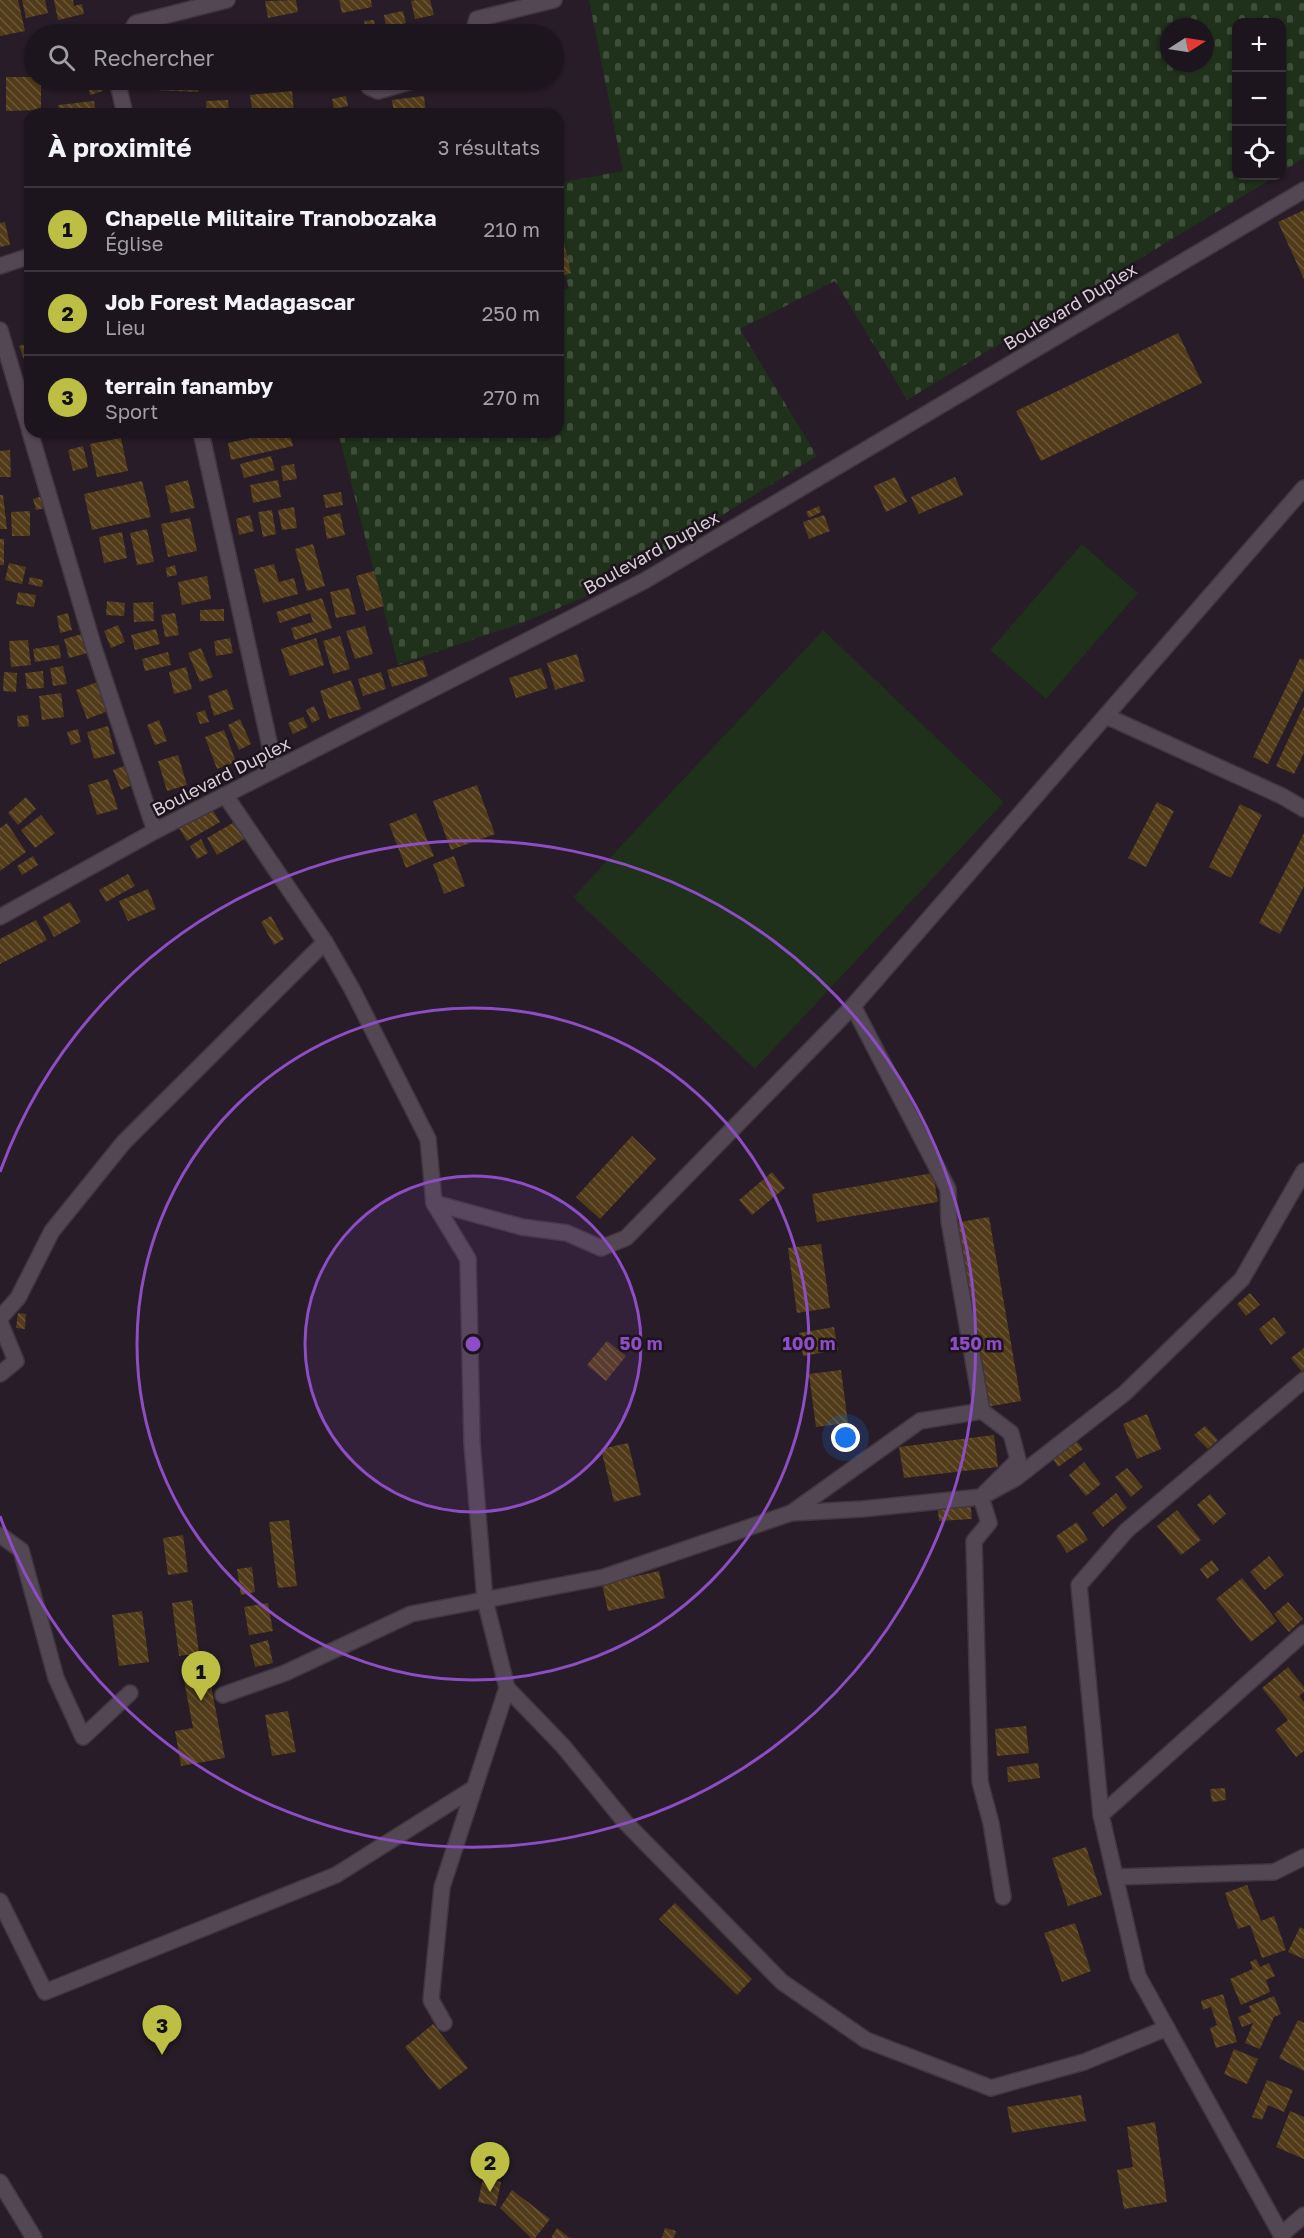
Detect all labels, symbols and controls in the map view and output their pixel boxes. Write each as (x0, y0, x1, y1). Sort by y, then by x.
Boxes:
north arrow (1160, 18, 1214, 72)
map controls (1232, 18, 1286, 180)
button: + (1232, 18, 1286, 72)
search box (24, 24, 564, 90)
icon: search (45, 41, 78, 74)
text: Rechercher (93, 44, 214, 71)
button: − (1232, 72, 1286, 126)
button: locate (1232, 126, 1286, 180)
text: À proximité (48, 132, 192, 163)
text: 3 résultats (438, 135, 540, 159)
text: Chapelle Militaire Tranobozaka (105, 204, 436, 231)
text: 1 (62, 217, 73, 241)
text: 210 m (484, 217, 540, 241)
text: Église (105, 231, 163, 255)
street label: Boulevard Duplex (999, 257, 1141, 354)
text: Job Forest Madagascar (105, 288, 355, 315)
text: 2 (61, 301, 74, 325)
text: 250 m (482, 301, 540, 325)
text: Lieu (105, 315, 145, 339)
text: terrain fanamby (105, 372, 273, 399)
text: 3 (61, 385, 74, 409)
text: 270 m (483, 385, 540, 409)
text: Sport (105, 399, 158, 423)
street label: Boulevard Duplex (579, 506, 723, 598)
street label: Boulevard Duplex (148, 732, 294, 820)
text: 50 m (620, 1332, 662, 1354)
text: 100 m (783, 1332, 835, 1354)
text: 150 m (950, 1332, 1002, 1354)
centre of rings (463, 1334, 483, 1354)
your location (831, 1423, 860, 1452)
pin: 1 (182, 1652, 220, 1701)
pin: 3 (142, 2006, 182, 2055)
pin: 2 (470, 2142, 510, 2192)

